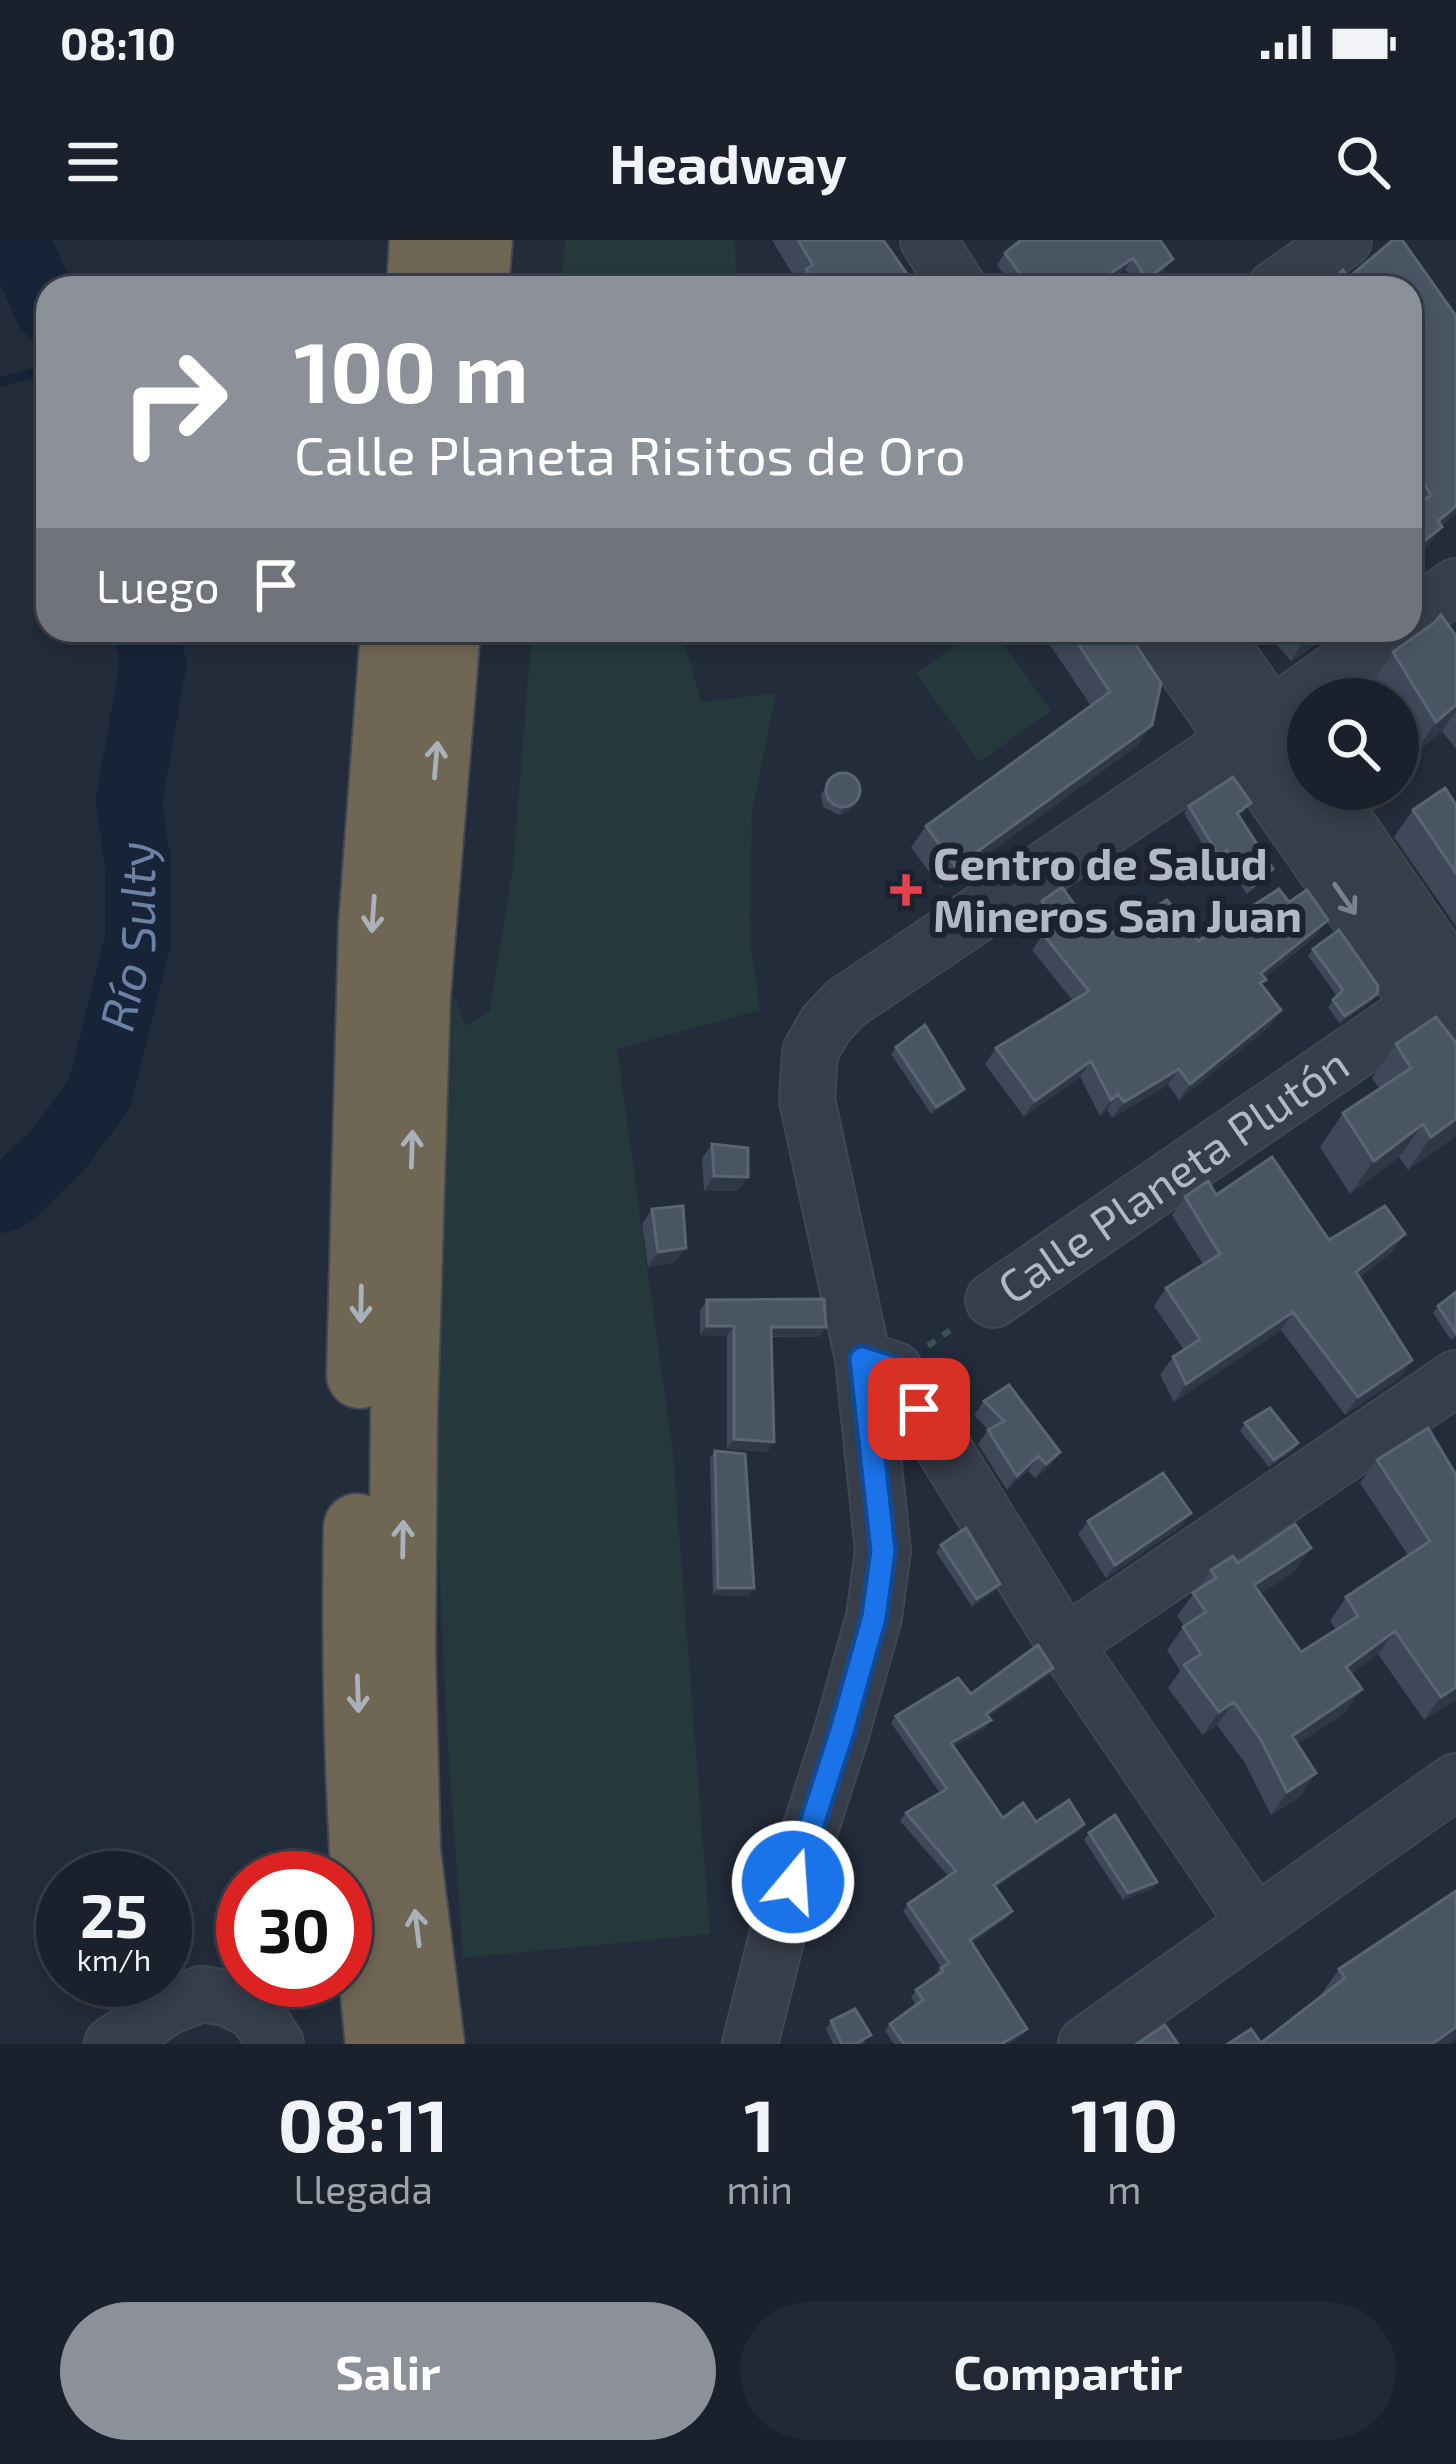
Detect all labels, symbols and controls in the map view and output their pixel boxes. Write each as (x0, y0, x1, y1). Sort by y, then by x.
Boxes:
text: 08:10 (60, 15, 176, 69)
icon: menu (60, 129, 126, 195)
icon: search (1330, 129, 1396, 195)
text: Headway (609, 130, 847, 195)
text: 100 m (294, 319, 528, 420)
icon: right (96, 324, 252, 480)
text: Calle Planeta Risitos de Oro (294, 421, 966, 486)
icon: arrive (243, 552, 309, 618)
text: Luego (96, 558, 219, 612)
map controls (1287, 678, 1419, 810)
button: search (1287, 678, 1419, 810)
one-way arrow (425, 741, 448, 780)
place label: Centro de Salud Mineros San Juan (933, 835, 1302, 941)
water label: Río Sulty (86, 838, 165, 1036)
marker: Centro de Salud Mineros San Juan (890, 874, 922, 906)
one-way arrow (1332, 882, 1357, 915)
one-way arrow (362, 894, 385, 933)
street label: Calle Planeta Plutón (987, 1035, 1358, 1313)
one-way arrow (401, 1130, 424, 1169)
one-way arrow (350, 1284, 373, 1323)
pin (868, 1358, 970, 1460)
icon: arrive (886, 1376, 952, 1442)
one-way arrow (392, 1520, 414, 1559)
one-way arrow (346, 1674, 369, 1713)
position arrow (730, 1819, 856, 1945)
speed limit sign: 30 (216, 1851, 372, 2007)
text: 25 (80, 1878, 148, 1950)
one-way arrow (405, 1909, 427, 1948)
text: km/h (77, 1941, 151, 1977)
text: 08:11 (278, 2080, 449, 2166)
text: 1 (744, 2080, 775, 2166)
text: 110 (1071, 2080, 1178, 2166)
text: Llegada (294, 2165, 433, 2212)
text: min (726, 2165, 793, 2212)
text: m (1107, 2165, 1142, 2212)
button: Salir (60, 2302, 716, 2440)
button: Compartir (740, 2302, 1396, 2440)

